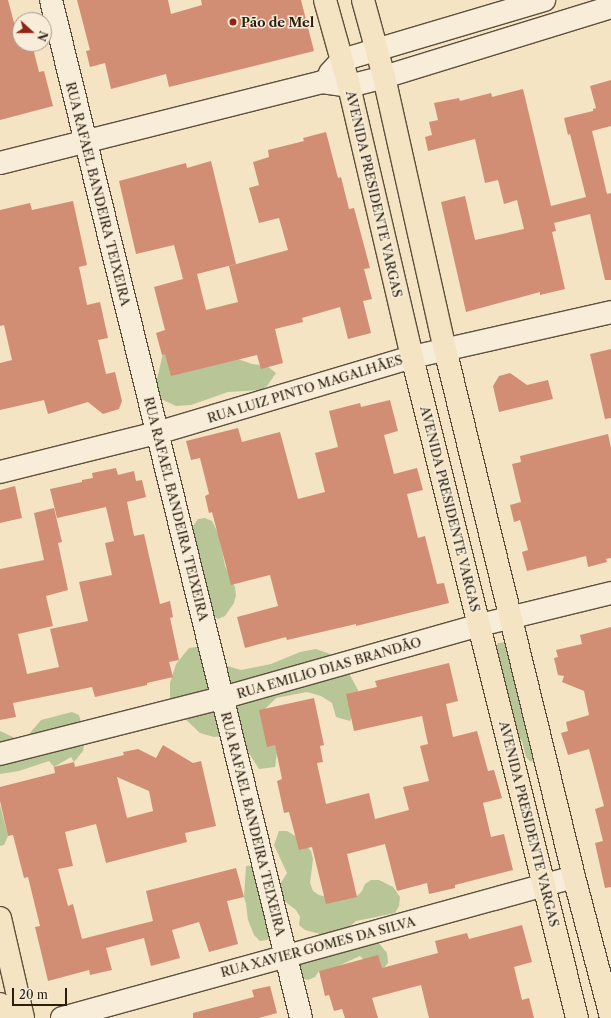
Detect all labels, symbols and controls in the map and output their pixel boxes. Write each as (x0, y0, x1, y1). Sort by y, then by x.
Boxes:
north arrow (12, 12, 52, 52)
place label: Pão de Mel (241, 14, 314, 30)
marker: Pão de Mel (228, 17, 238, 27)
text: N (34, 29, 51, 43)
street label: RUA RAFAEL BANDEIRA TEIXEIRA (62, 79, 134, 309)
street label: AVENIDA PRESIDENTE VARGAS (342, 89, 406, 299)
street label: RUA LUIZ PINTO MAGALHÃES (205, 352, 405, 426)
street label: RUA RAFAEL BANDEIRA TEIXEIRA (140, 394, 212, 624)
street label: AVENIDA PRESIDENTE VARGAS (417, 404, 483, 614)
street label: RUA EMILIO DIAS BRANDÃO (235, 634, 423, 702)
street label: RUA RAFAEL BANDEIRA TEIXEIRA (217, 709, 289, 939)
street label: AVENIDA PRESIDENTE VARGAS (496, 719, 562, 929)
street label: RUA XAVIER GOMES DA SILVA (218, 913, 418, 981)
scale bar (14, 980, 69, 1006)
text: 20 m (19, 987, 48, 1002)

